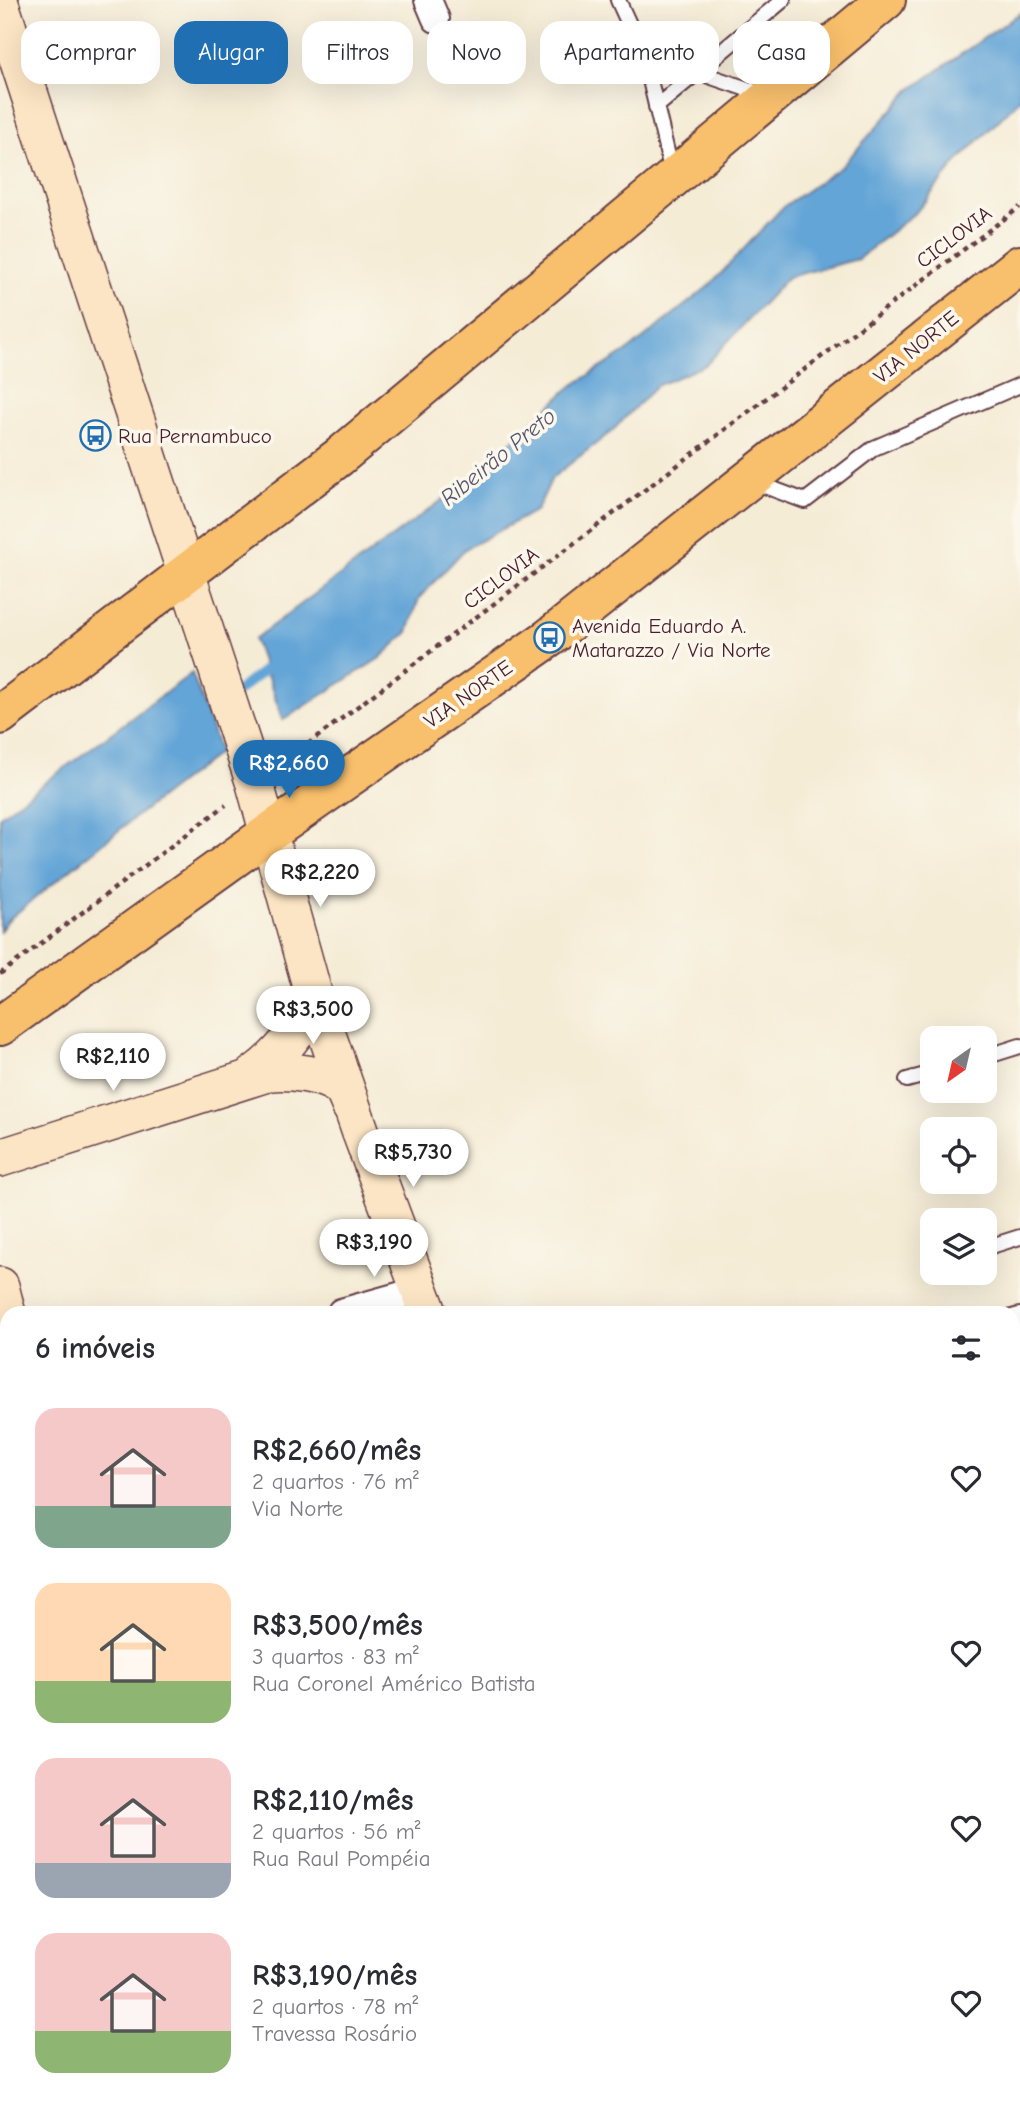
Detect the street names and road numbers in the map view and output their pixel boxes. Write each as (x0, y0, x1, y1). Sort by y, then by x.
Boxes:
street label: CICLOVIA (912, 201, 996, 273)
street label: VIA NORTE (869, 306, 963, 388)
street label: CICLOVIA (459, 542, 543, 614)
street label: VIA NORTE (419, 655, 517, 733)

